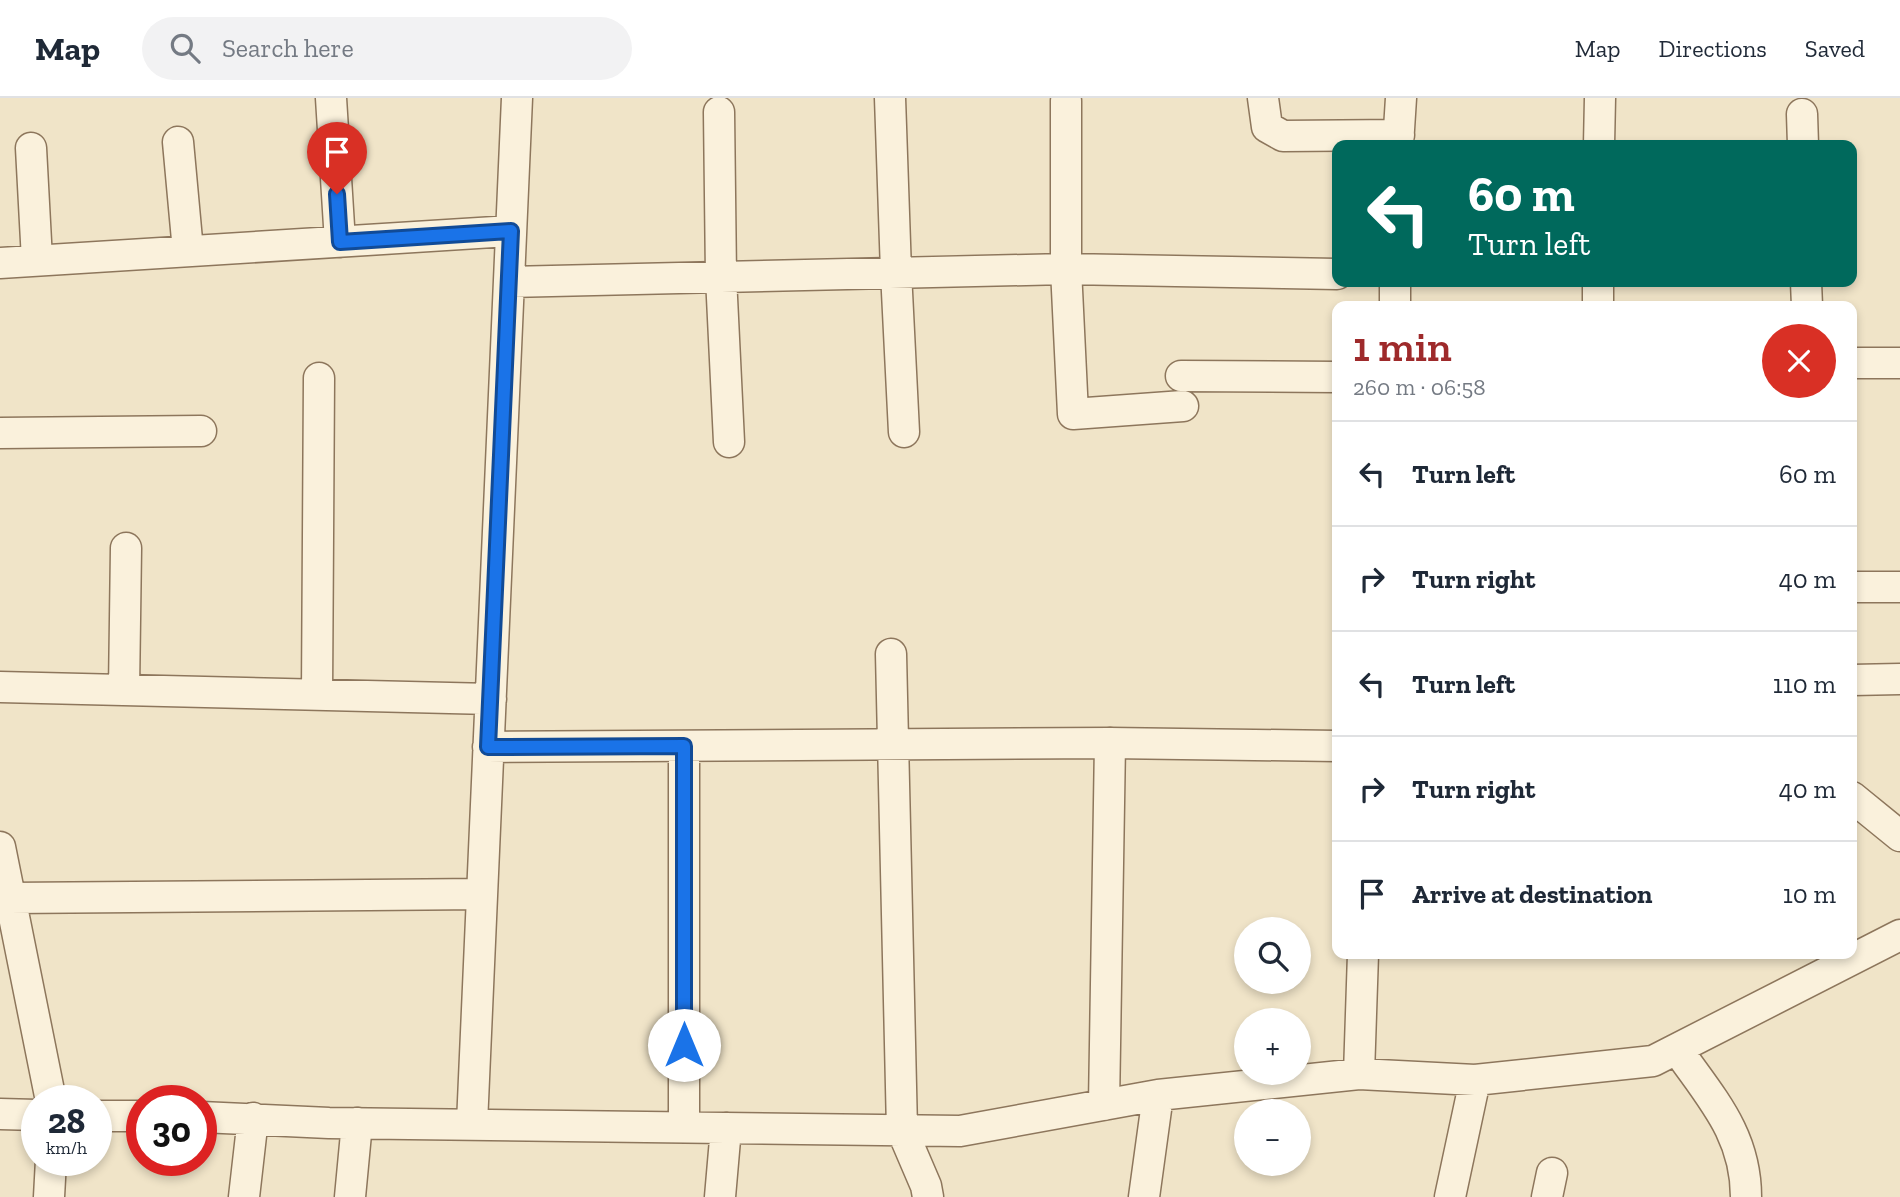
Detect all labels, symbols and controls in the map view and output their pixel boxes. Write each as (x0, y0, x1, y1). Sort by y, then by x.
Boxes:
search box (142, 17, 632, 80)
text: Map (35, 29, 100, 68)
icon: search (166, 29, 204, 67)
text: Search here (222, 32, 354, 64)
text: Map (1575, 34, 1621, 63)
text: Directions (1659, 34, 1767, 63)
text: Saved (1805, 34, 1865, 63)
pin (307, 122, 367, 194)
icon: arrive (318, 133, 356, 171)
text: 60 m (1468, 165, 1575, 224)
icon: left (1353, 168, 1444, 259)
text: Turn left (1468, 225, 1590, 263)
text: 1 min (1353, 321, 1452, 372)
button: close (1762, 324, 1836, 398)
text: 260 m · 06:58 (1353, 373, 1486, 401)
icon: left (1353, 455, 1391, 493)
text: Turn left (1412, 458, 1515, 490)
text: 60 m (1779, 458, 1836, 490)
icon: right (1353, 560, 1391, 598)
text: Turn right (1412, 563, 1535, 595)
text: 40 m (1779, 563, 1836, 595)
icon: left (1353, 665, 1391, 703)
text: Turn left (1412, 668, 1515, 700)
text: 110 m (1773, 668, 1836, 700)
icon: right (1353, 770, 1391, 808)
text: Turn right (1412, 773, 1535, 805)
text: 40 m (1779, 773, 1836, 805)
icon: arrive (1353, 875, 1391, 913)
text: Arrive at destination (1412, 878, 1652, 910)
text: 10 m (1783, 878, 1836, 910)
map controls (1234, 917, 1311, 1176)
button: search (1234, 917, 1311, 994)
position arrow (647, 1008, 721, 1082)
button: + (1234, 1008, 1311, 1085)
speed limit sign: 30 (126, 1085, 217, 1176)
button: − (1234, 1099, 1311, 1176)
text: 28 (48, 1100, 85, 1142)
text: km/h (46, 1137, 87, 1159)

